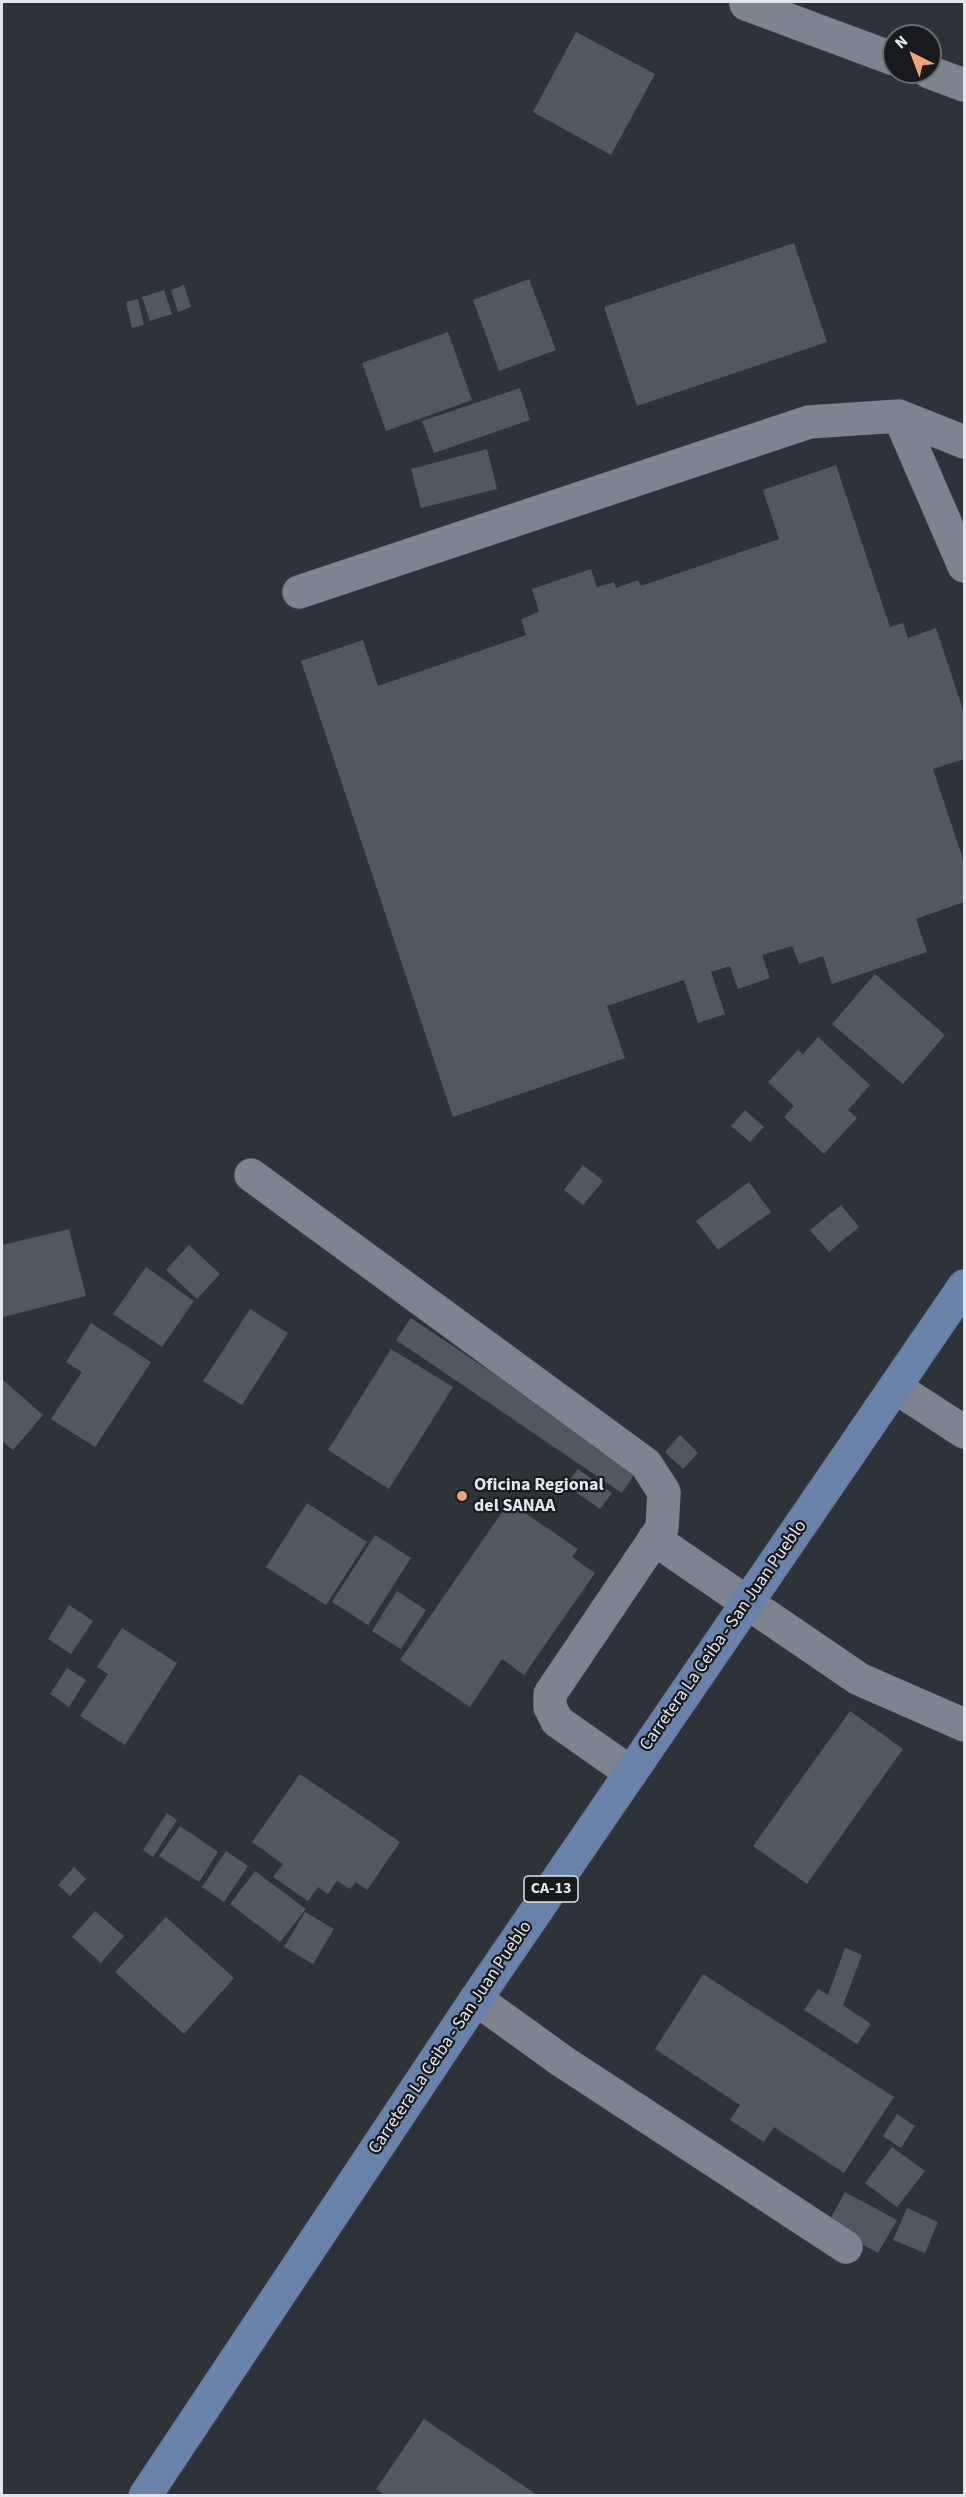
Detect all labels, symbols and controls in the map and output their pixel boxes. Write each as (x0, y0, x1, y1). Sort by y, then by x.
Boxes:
north arrow (882, 24, 942, 84)
text: N (890, 30, 913, 54)
place label: Oficina Regional del SANAA (474, 1475, 604, 1518)
marker: Oficina Regional del SANAA (455, 1489, 469, 1503)
street label: Carretera La Ceiba - San Juan Pueblo (636, 1517, 812, 1755)
road number: CA-13 (524, 1876, 578, 1902)
street label: Carretera La Ceiba - San Juan Pueblo (365, 1917, 537, 2159)

